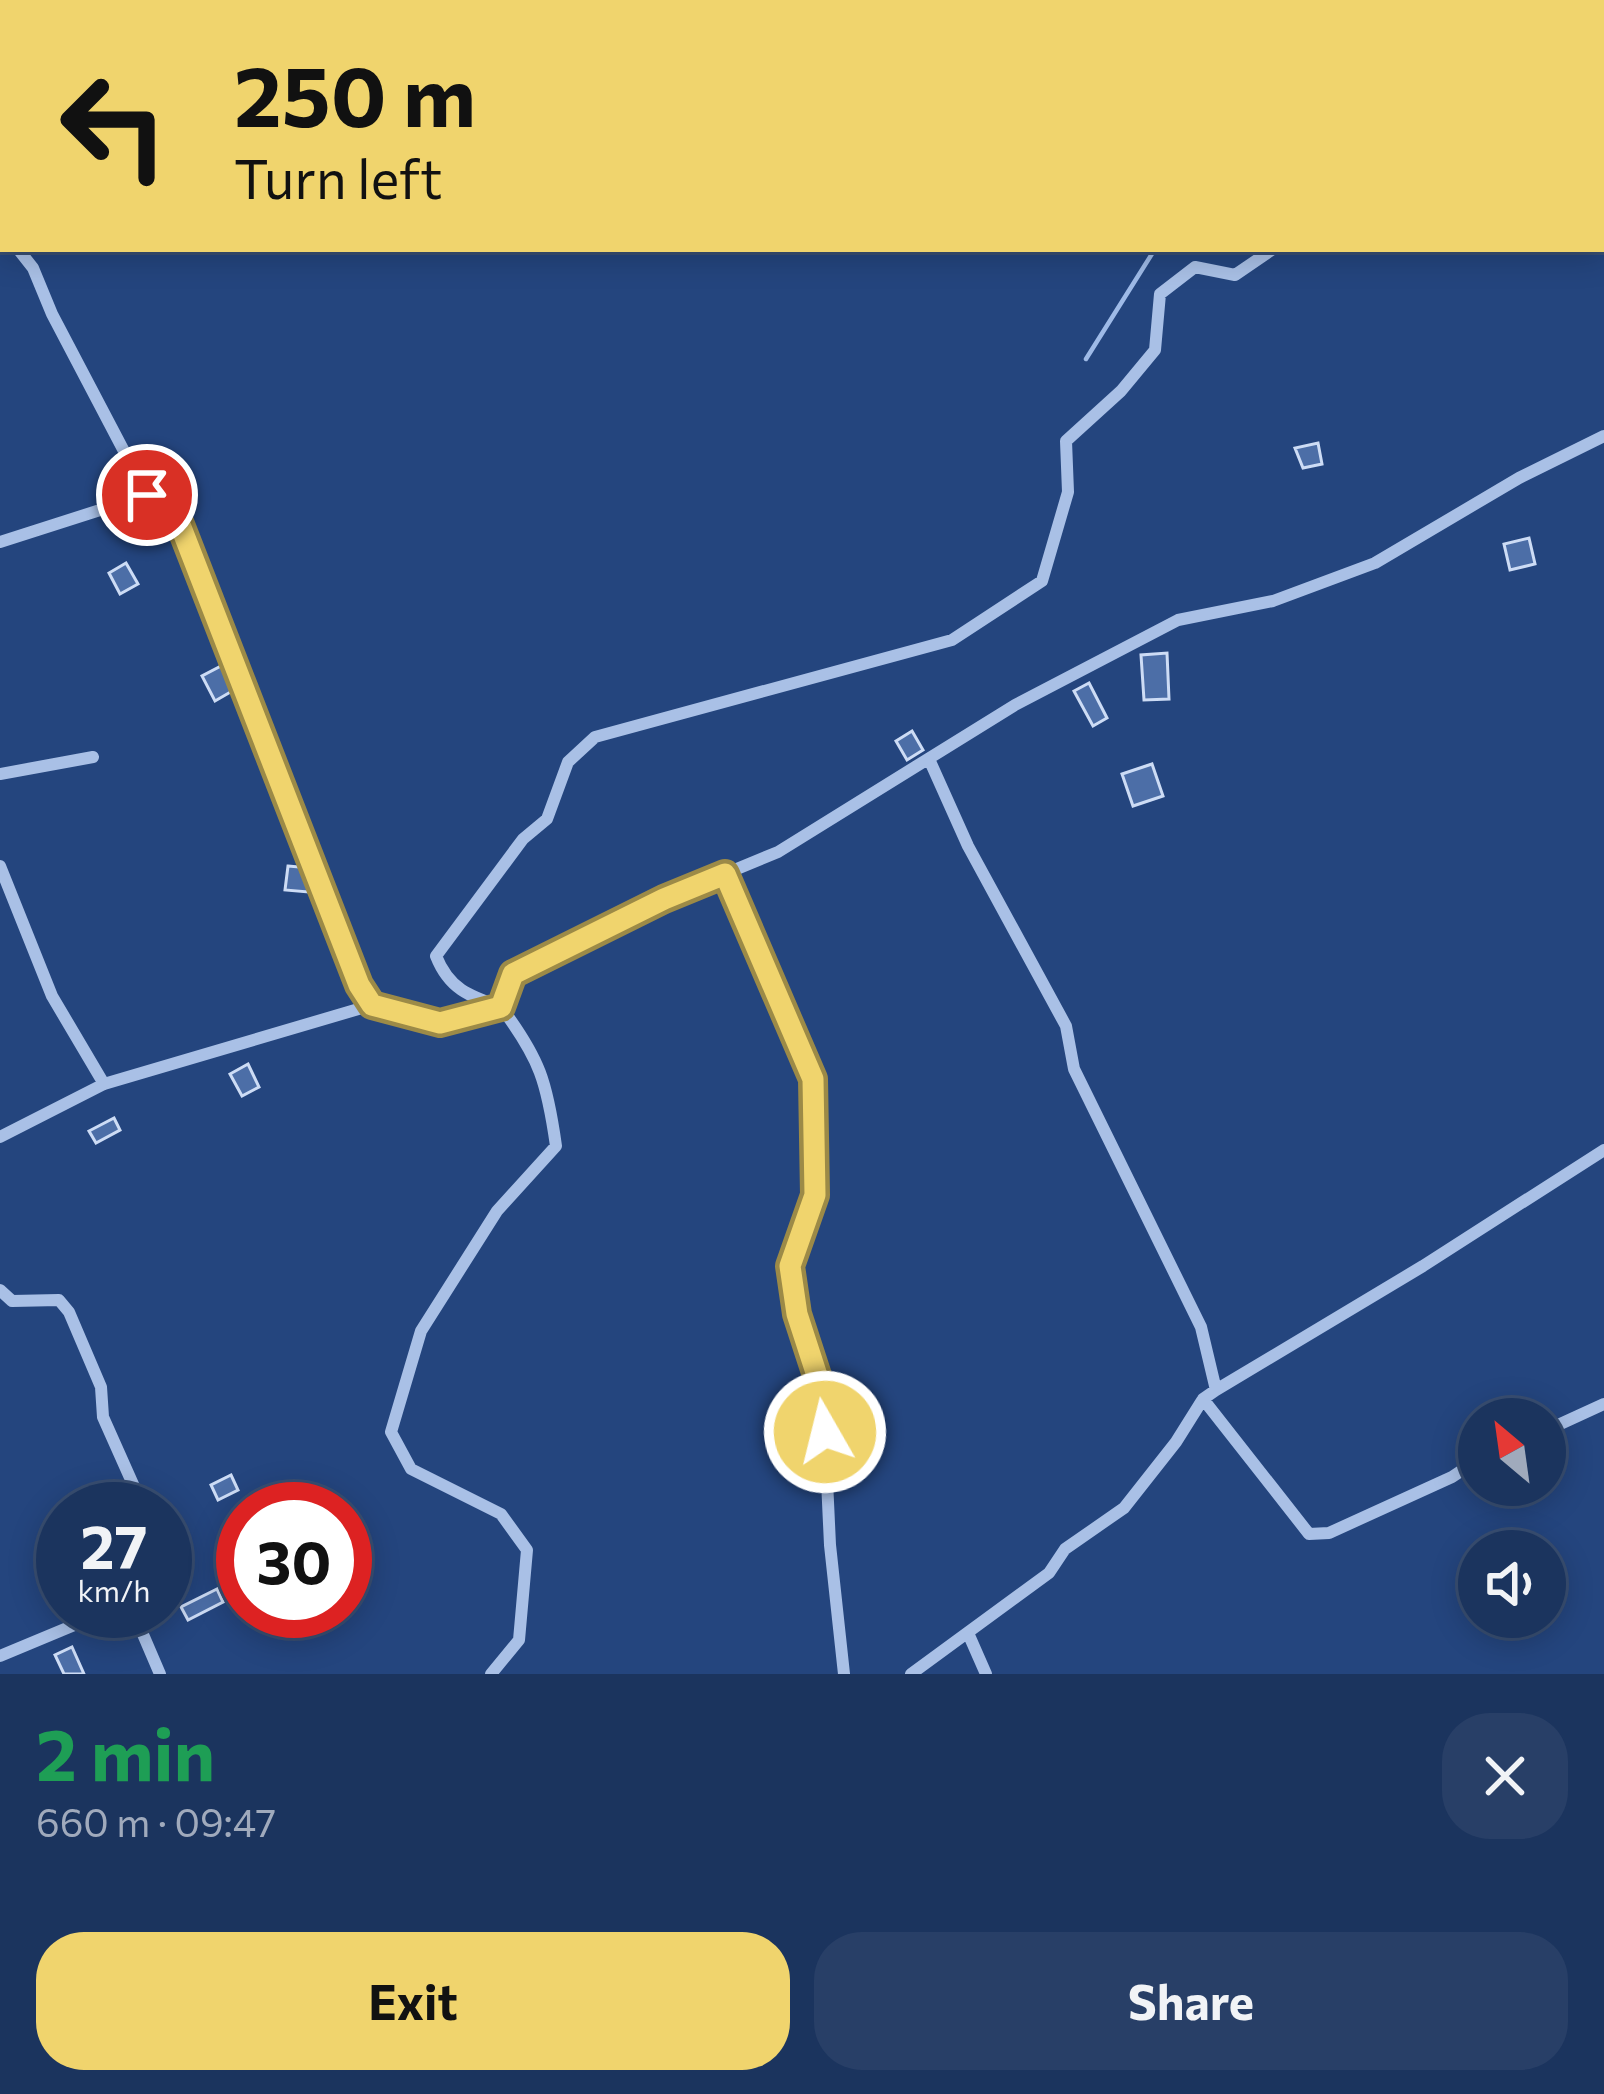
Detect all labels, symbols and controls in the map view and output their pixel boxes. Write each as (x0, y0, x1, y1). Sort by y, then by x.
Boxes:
text: 250 m (234, 42, 476, 144)
icon: left (36, 48, 192, 204)
text: Turn left (234, 144, 442, 210)
pin (96, 444, 198, 546)
icon: arrive (114, 462, 180, 528)
position arrow (762, 1369, 888, 1495)
north arrow (1458, 1398, 1566, 1506)
map controls (1458, 1398, 1566, 1638)
speed limit sign: 30 (216, 1482, 372, 1638)
text: 27 (81, 1508, 147, 1581)
button: sound (1458, 1530, 1566, 1638)
text: km/h (78, 1571, 150, 1608)
text: 2 min (36, 1708, 215, 1796)
button: close (1442, 1713, 1568, 1839)
text: 660 m · 09:47 (36, 1797, 276, 1845)
button: Exit (36, 1932, 790, 2070)
button: Share (814, 1932, 1568, 2070)

